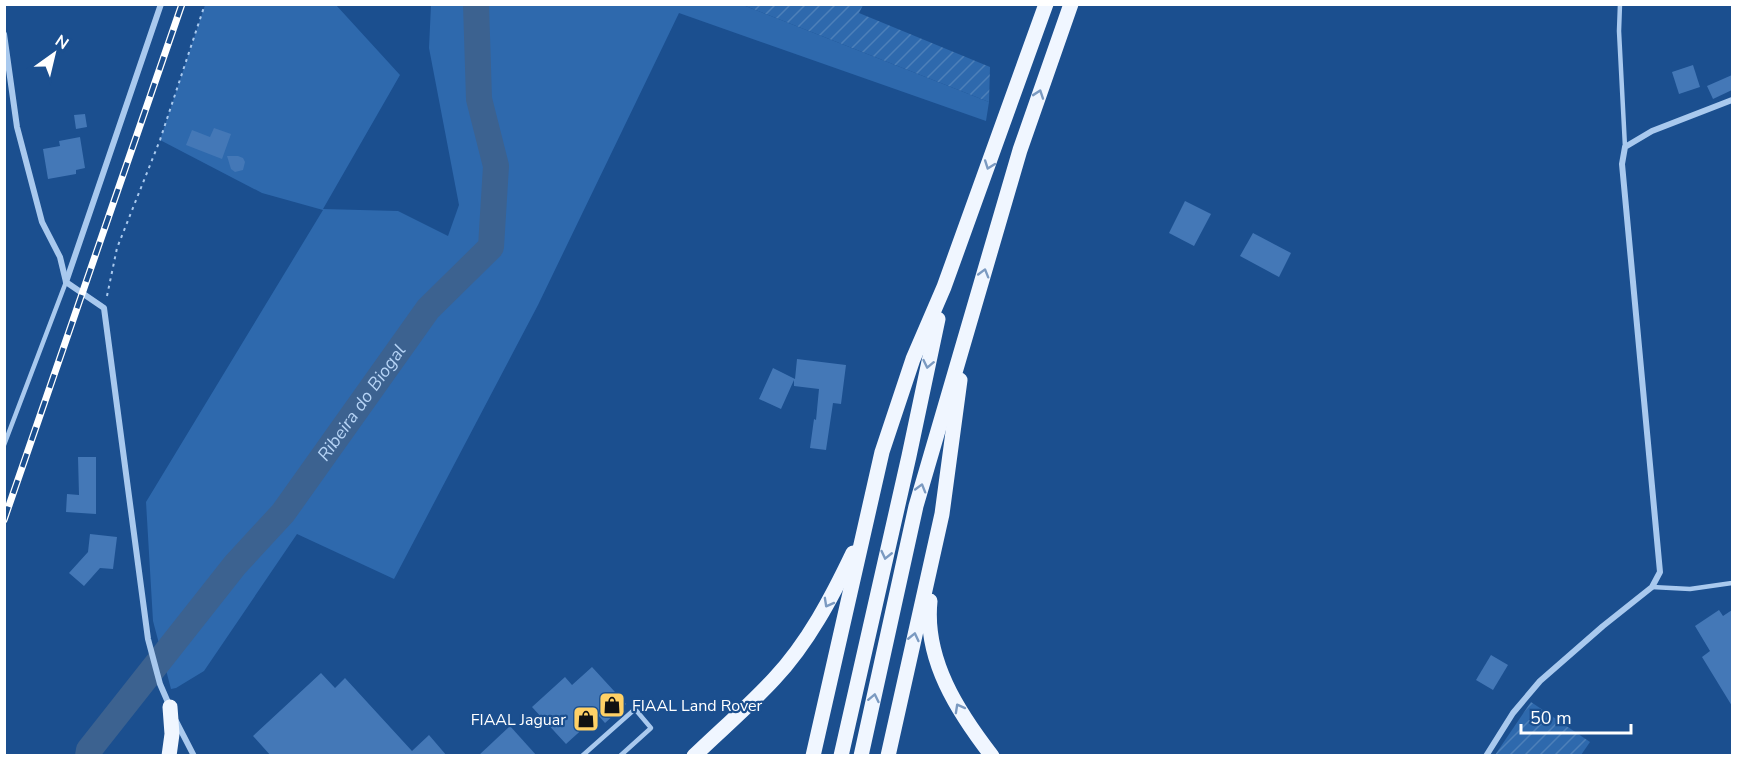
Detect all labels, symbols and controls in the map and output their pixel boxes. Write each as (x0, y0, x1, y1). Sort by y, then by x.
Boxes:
north arrow (24, 24, 84, 84)
text: N (51, 30, 73, 55)
one-way arrow (1032, 89, 1045, 100)
one-way arrow (983, 159, 996, 170)
one-way arrow (977, 269, 989, 279)
water label: Ribeira do Biogal (312, 339, 411, 466)
one-way arrow (922, 359, 935, 369)
one-way arrow (914, 483, 927, 493)
one-way arrow (881, 550, 894, 560)
one-way arrow (823, 597, 835, 607)
one-way arrow (907, 632, 920, 642)
shop icon: FIAAL Land Rover (597, 690, 627, 720)
one-way arrow (866, 694, 879, 704)
place label: FIAAL Land Rover (632, 695, 763, 717)
scale bar (1521, 697, 1630, 735)
shop icon: FIAAL Jaguar (571, 704, 601, 734)
one-way arrow (955, 704, 966, 714)
text: 50 m (1530, 706, 1572, 730)
place label: FIAAL Jaguar (471, 709, 566, 731)

